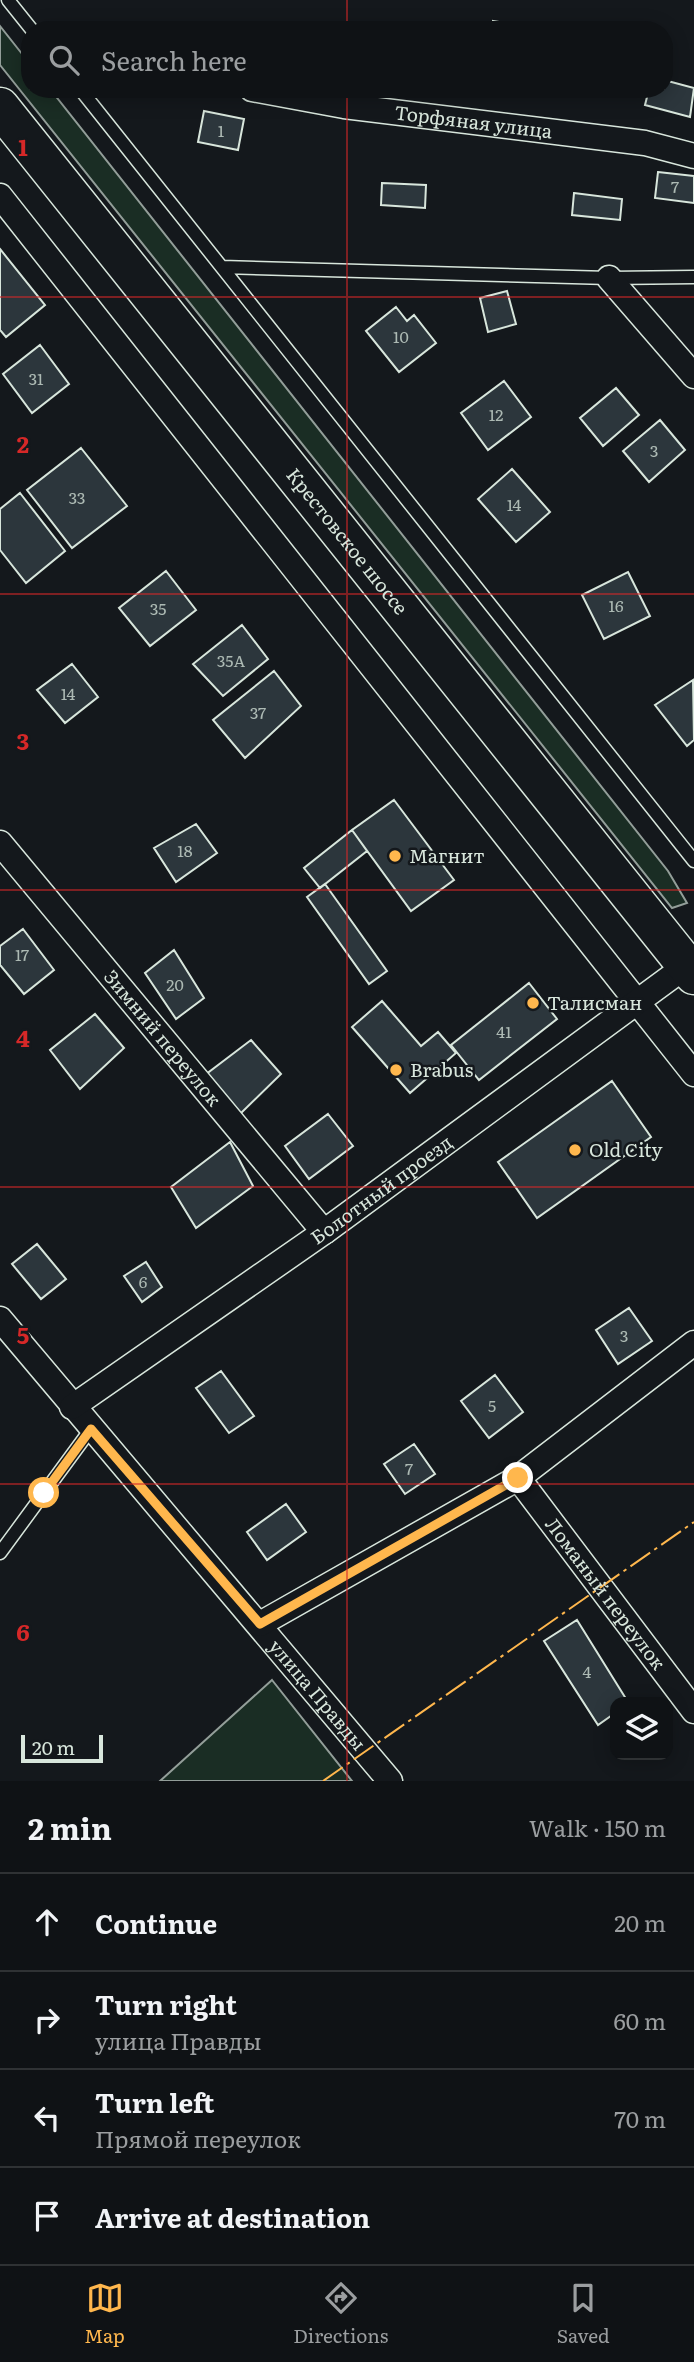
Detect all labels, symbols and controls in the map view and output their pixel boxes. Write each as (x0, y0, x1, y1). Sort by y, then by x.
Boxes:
search box (21, 21, 673, 98)
text: Search here (101, 40, 247, 79)
icon: search (45, 41, 83, 79)
street label: Торфяная улица (393, 97, 555, 145)
house number: 1 (218, 118, 225, 142)
text: 1 (18, 129, 28, 163)
house number: 7 (671, 174, 679, 198)
house number: 10 (393, 324, 409, 348)
house number: 31 (28, 366, 44, 390)
house number: 12 (489, 402, 503, 426)
text: 2 (17, 426, 29, 460)
house number: 3 (650, 438, 658, 462)
street label: Крестовское шоссе (281, 461, 416, 620)
house number: 33 (69, 485, 85, 509)
house number: 14 (507, 492, 522, 516)
house number: 16 (608, 593, 624, 617)
house number: 35 (150, 596, 166, 620)
house number: 35А (217, 648, 245, 672)
house number: 14 (61, 681, 76, 705)
house number: 37 (250, 700, 266, 724)
text: 3 (17, 723, 29, 757)
house number: 18 (177, 838, 193, 862)
place label: Магнит (409, 841, 485, 869)
marker: Магнит (387, 848, 403, 864)
house number: 17 (15, 942, 29, 966)
street label: Зимний переулок (98, 963, 229, 1112)
house number: 20 (166, 972, 184, 996)
place label: Талисман (547, 988, 642, 1016)
marker: Талисман (525, 995, 541, 1011)
house number: 41 (496, 1019, 512, 1043)
text: 4 (16, 1020, 30, 1054)
place label: Brabus (410, 1055, 474, 1083)
marker: Brabus (388, 1062, 404, 1078)
street label: Болотный проезд (304, 1128, 457, 1250)
place label: Old City (589, 1135, 662, 1163)
marker: Old City (567, 1142, 583, 1158)
house number: 6 (139, 1269, 148, 1293)
text: 5 (17, 1317, 29, 1351)
house number: 3 (620, 1323, 628, 1347)
house number: 5 (488, 1393, 496, 1417)
house number: 7 (405, 1456, 413, 1480)
route end (502, 1462, 533, 1493)
route start (28, 1477, 59, 1508)
street label: Ломаный переулок (539, 1511, 673, 1676)
text: 6 (16, 1614, 30, 1648)
street label: улица Правды (263, 1633, 373, 1756)
house number: 4 (583, 1659, 592, 1683)
map controls (610, 1697, 673, 1760)
button: layers (610, 1697, 673, 1760)
scale bar (21, 1732, 103, 1764)
text: 20 m (32, 1733, 75, 1761)
text: 2 min (28, 1805, 112, 1849)
text: Walk · 150 m (529, 1810, 666, 1844)
icon: ahead (28, 1903, 66, 1941)
text: Continue (95, 1903, 217, 1942)
text: 20 m (614, 1905, 666, 1939)
text: Turn right (95, 1984, 237, 2023)
icon: right (28, 2001, 66, 2039)
text: 60 m (613, 2003, 666, 2037)
text: улица Правды (95, 2023, 262, 2057)
text: Turn left (95, 2082, 214, 2121)
icon: left (28, 2099, 66, 2137)
text: 70 m (614, 2101, 666, 2135)
text: Прямой переулок (95, 2121, 301, 2155)
icon: arrive (28, 2197, 66, 2235)
text: Arrive at destination (95, 2197, 370, 2236)
tab: Map (84, 2279, 125, 2349)
tab: Directions (293, 2279, 388, 2349)
tab: Saved (557, 2279, 610, 2349)

